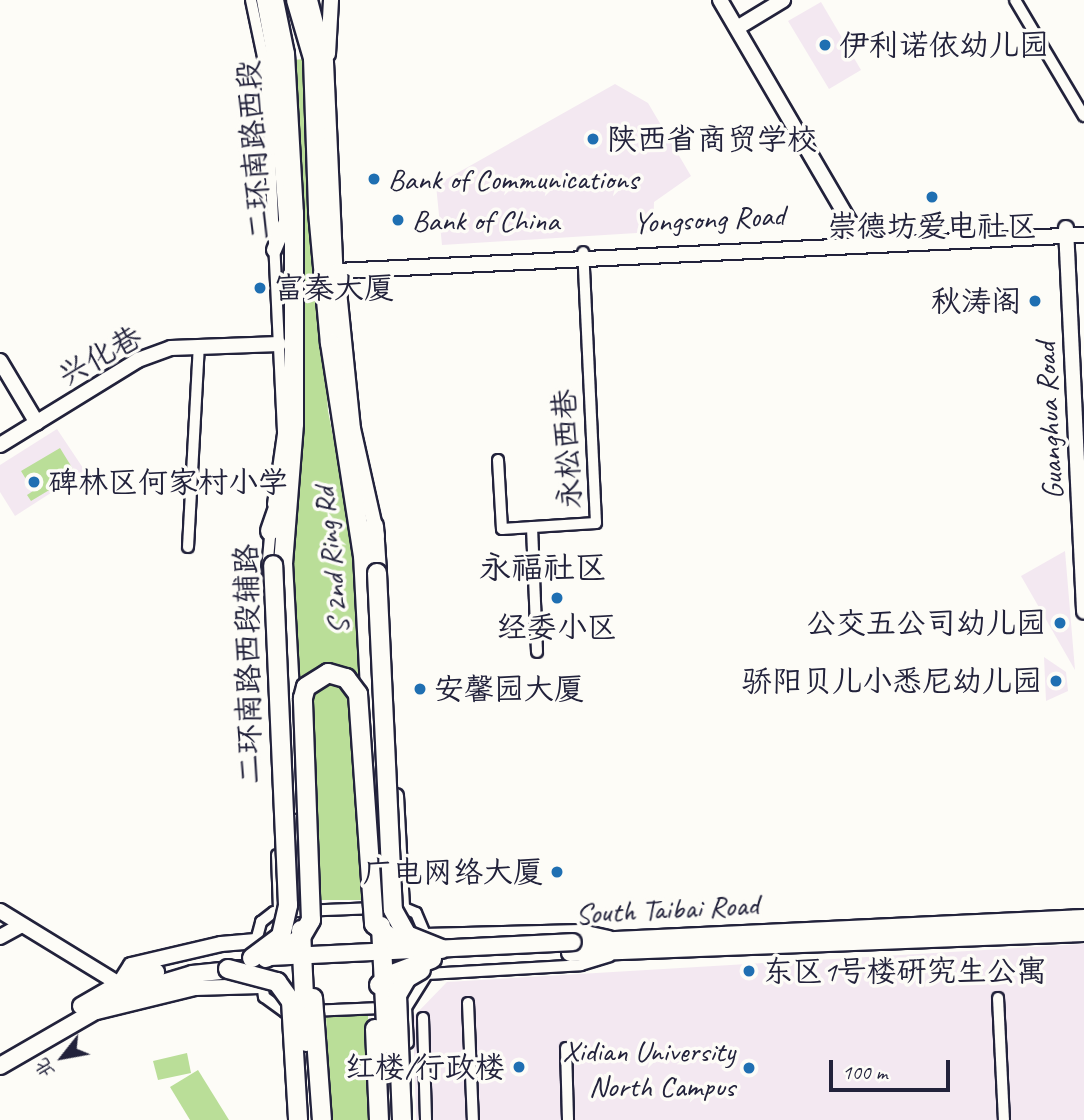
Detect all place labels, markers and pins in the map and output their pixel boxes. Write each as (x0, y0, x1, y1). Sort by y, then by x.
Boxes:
place label: 伊利诺依幼儿园 (839, 27, 1049, 63)
marker: 伊利诺依幼儿园 (817, 37, 833, 53)
place label: 陕西省商贸学校 (607, 121, 817, 157)
marker: 陕西省商贸学校 (585, 131, 601, 147)
place label: Bank of Communications (388, 161, 639, 197)
marker: Bank of Communications (366, 171, 382, 187)
marker: 崇德坊爱电社区 (924, 189, 940, 205)
place label: Bank of China (412, 202, 558, 238)
place label: 崇德坊爱电社区 (827, 208, 1037, 244)
marker: Bank of China (390, 212, 406, 228)
place label: 富秦大厦 (274, 270, 394, 306)
marker: 富秦大厦 (252, 280, 268, 296)
place label: 秋涛阁 (931, 283, 1021, 319)
marker: 秋涛阁 (1027, 293, 1043, 309)
place label: 碑林区何家村小学 (48, 464, 288, 500)
marker: 碑林区何家村小学 (26, 474, 42, 490)
marker: 经委小区 (549, 590, 565, 606)
place label: 公交五公司幼儿园 (806, 605, 1046, 641)
place label: 经委小区 (497, 609, 617, 645)
marker: 公交五公司幼儿园 (1052, 615, 1068, 631)
place label: 骄阳贝儿小悉尼幼儿园 (742, 663, 1042, 699)
place label: 安馨园大厦 (434, 671, 584, 707)
marker: 骄阳贝儿小悉尼幼儿园 (1048, 673, 1064, 689)
marker: 安馨园大厦 (412, 681, 428, 697)
place label: 广电网络大厦 (363, 854, 543, 890)
marker: 广电网络大厦 (549, 864, 565, 880)
place label: 东区1号楼研究生公寓 (763, 953, 1046, 989)
marker: 东区1号楼研究生公寓 (741, 963, 757, 979)
place label: Xidian University North Campus (563, 1033, 735, 1104)
place label: 红楼/行政楼 (345, 1049, 505, 1085)
marker: 红楼/行政楼 (511, 1059, 527, 1075)
marker: Xidian University North Campus (741, 1060, 757, 1076)

